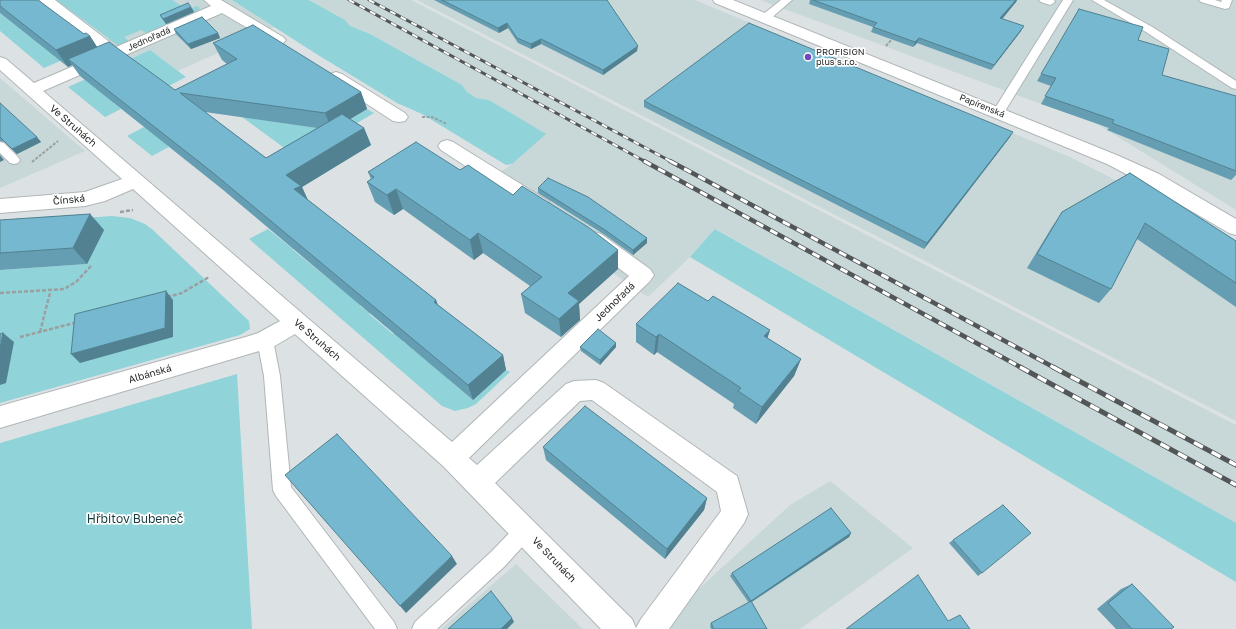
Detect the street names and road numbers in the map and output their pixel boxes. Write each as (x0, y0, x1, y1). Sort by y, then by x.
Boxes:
street label: Jednořadá (126, 25, 172, 53)
street label: Papírenská (958, 92, 1006, 120)
street label: Ve Struhách (47, 102, 99, 150)
street label: Čínská (52, 192, 86, 208)
street label: Jednořadá (592, 280, 638, 324)
street label: Ve Struhách (291, 316, 343, 364)
street label: Albánská (127, 362, 173, 386)
street label: Ve Struhách (530, 535, 578, 585)

